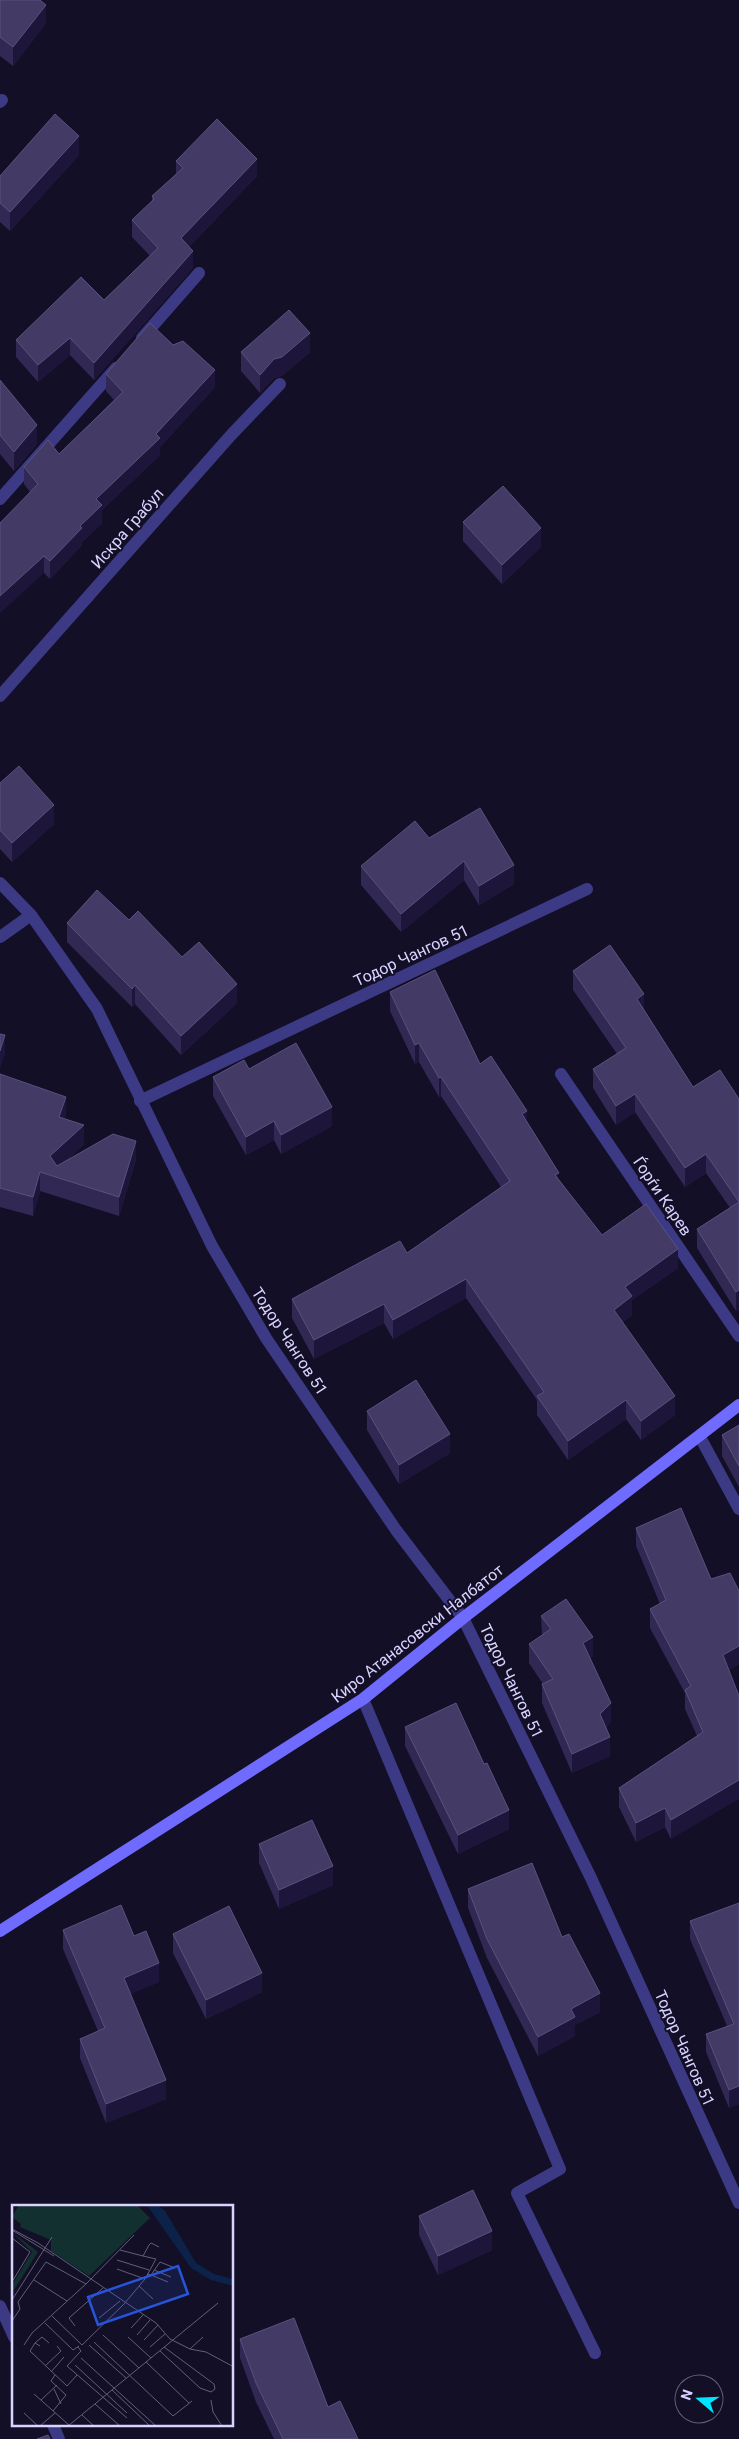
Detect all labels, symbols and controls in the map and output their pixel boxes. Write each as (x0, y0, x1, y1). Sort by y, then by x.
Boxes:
street label: Искра Грабул (87, 484, 167, 572)
street label: Тодор Чангов 51 (351, 920, 472, 990)
street label: Ѓорѓи Карев (629, 1153, 696, 1239)
street label: Тодор Чангов 51 (248, 1284, 332, 1399)
street label: Киро Атанасовски Налбатот (327, 1560, 507, 1707)
street label: Тодор Чангов 51 (476, 1621, 547, 1741)
street label: Тодор Чангов 51 (650, 1987, 719, 2109)
inset map (12, 2205, 234, 2426)
north arrow (674, 2374, 724, 2424)
text: N (678, 2387, 696, 2402)

